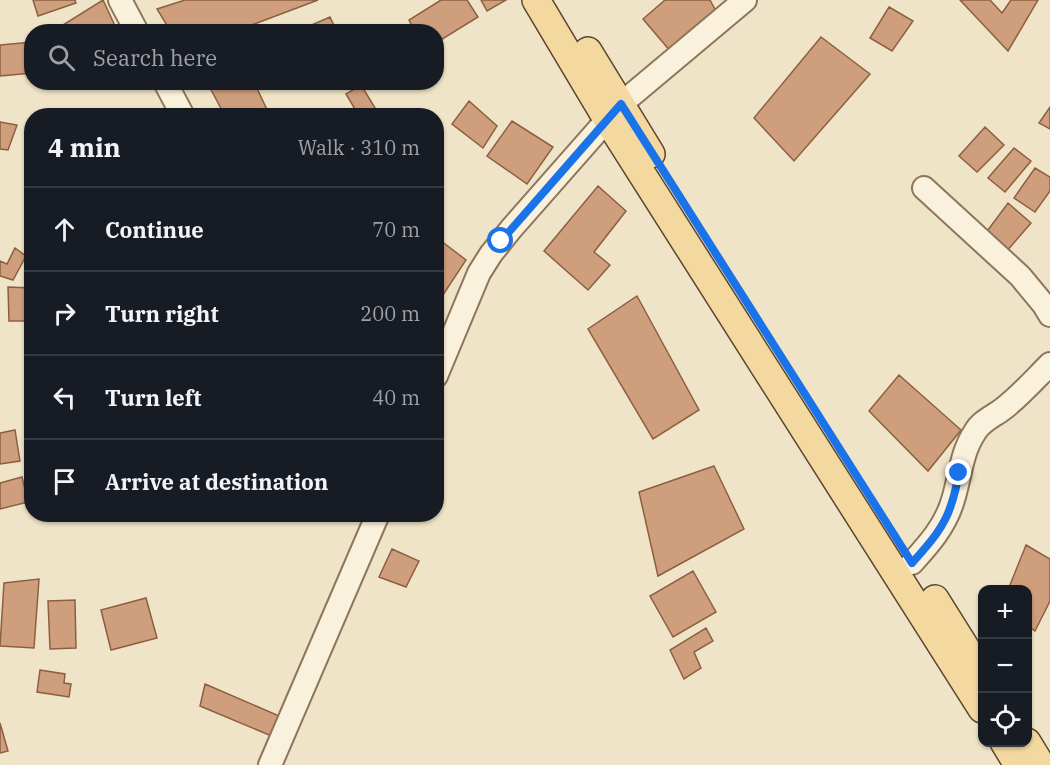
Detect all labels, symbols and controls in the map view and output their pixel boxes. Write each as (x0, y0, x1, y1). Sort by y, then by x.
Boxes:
search box (24, 24, 444, 90)
icon: search (45, 41, 78, 74)
text: Search here (93, 43, 217, 72)
text: 4 min (48, 130, 121, 164)
text: Walk · 310 m (298, 134, 420, 161)
icon: ahead (48, 213, 81, 246)
text: Continue (105, 215, 204, 244)
text: 70 m (372, 216, 420, 243)
route start (487, 227, 513, 253)
icon: right (48, 297, 81, 330)
text: Turn right (105, 299, 219, 328)
text: 200 m (360, 300, 420, 327)
icon: left (48, 381, 81, 414)
text: Turn left (105, 383, 201, 412)
text: 40 m (372, 384, 420, 411)
route end (945, 459, 971, 485)
icon: arrive (48, 465, 81, 498)
text: Arrive at destination (105, 467, 328, 496)
map controls (978, 585, 1032, 747)
button: + (978, 585, 1032, 639)
button: − (978, 639, 1032, 693)
button: locate (978, 693, 1032, 747)

